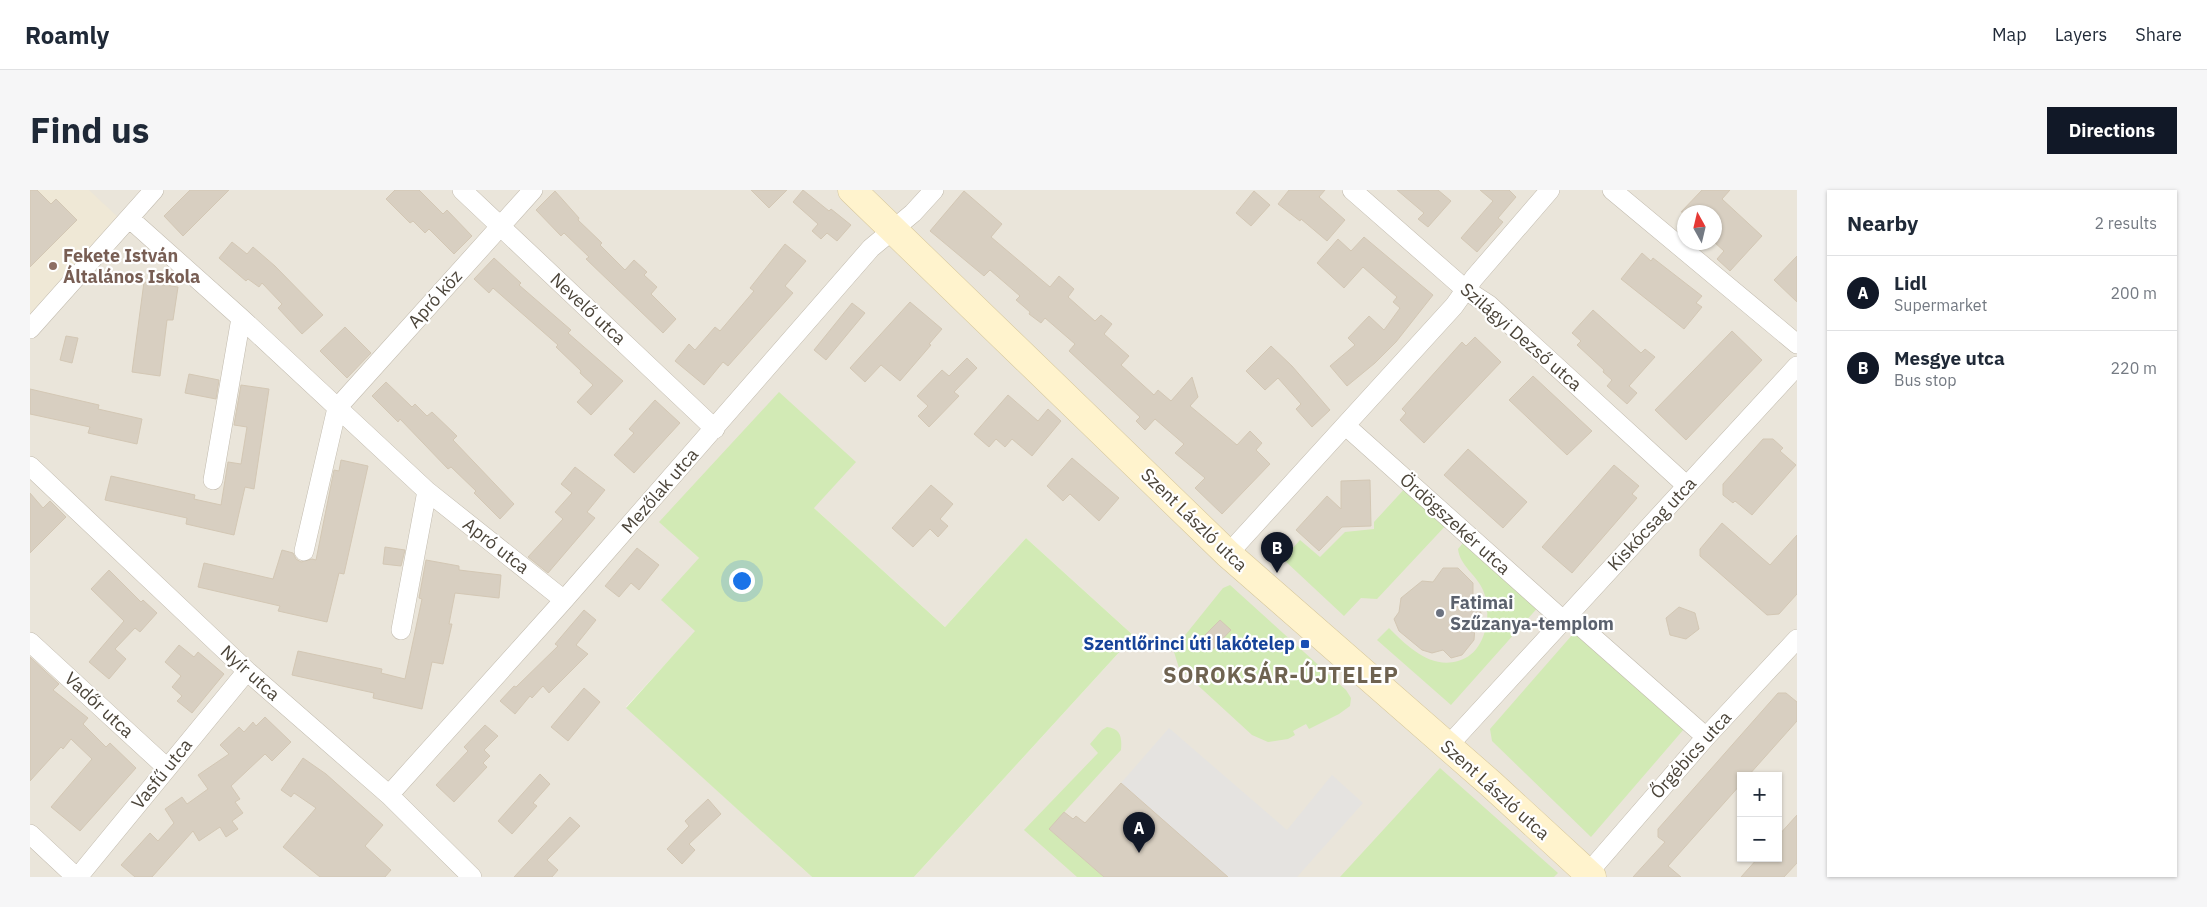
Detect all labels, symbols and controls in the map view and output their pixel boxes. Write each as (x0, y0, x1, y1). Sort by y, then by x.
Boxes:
text: Roamly (25, 19, 109, 51)
text: Map (1992, 23, 2027, 46)
text: Layers (2055, 23, 2107, 46)
text: Share (2135, 23, 2182, 46)
text: Find us (30, 107, 149, 153)
button: Directions (2047, 107, 2177, 154)
north arrow (1677, 205, 1722, 250)
text: Nearby (1847, 209, 1918, 237)
text: 2 results (2094, 213, 2157, 233)
place label: Fekete István Általános Iskola (63, 244, 200, 288)
marker: Fekete István Általános Iskola (47, 260, 59, 272)
street label: Apró köz (403, 265, 467, 332)
street label: Nevelő utca (546, 268, 631, 350)
text: Lidl (1894, 271, 1927, 295)
street label: Szilágyi Dezső utca (1456, 278, 1587, 396)
text: A (1858, 283, 1868, 303)
text: 200 m (2110, 283, 2157, 303)
text: Supermarket (1894, 295, 1987, 315)
text: Mesgye utca (1894, 346, 2005, 370)
text: B (1858, 358, 1868, 378)
text: 220 m (2110, 358, 2157, 378)
text: Bus stop (1894, 370, 1957, 390)
street label: Mezőlak utca (616, 443, 703, 538)
street label: Szent László utca (1136, 463, 1253, 577)
street label: Ördögszekér utca (1395, 468, 1516, 580)
street label: Kiskócsag utca (1602, 472, 1701, 575)
street label: Apró utca (459, 513, 534, 579)
pin: B (1261, 532, 1293, 573)
your location (729, 568, 755, 594)
place label: Fatimai Szűzanya-templom (1450, 591, 1614, 635)
marker: Fatimai Szűzanya-templom (1434, 607, 1446, 619)
place label: Szentlőrinci úti lakótelep (1083, 632, 1295, 655)
marker: Szentlőrinci úti lakótelep (1299, 638, 1311, 650)
street label: Nyír utca (216, 640, 285, 706)
district label: SOROKSÁR-ÚJTELEP (1163, 660, 1399, 689)
street label: Vadőr utca (60, 667, 139, 743)
street label: Őrgébics utca (1645, 706, 1736, 803)
street label: Vasfű utca (126, 733, 197, 814)
street label: Szent László utca (1436, 735, 1555, 845)
map controls (1737, 772, 1782, 862)
button: + (1737, 772, 1782, 817)
pin: A (1123, 812, 1155, 853)
button: − (1737, 817, 1782, 862)

